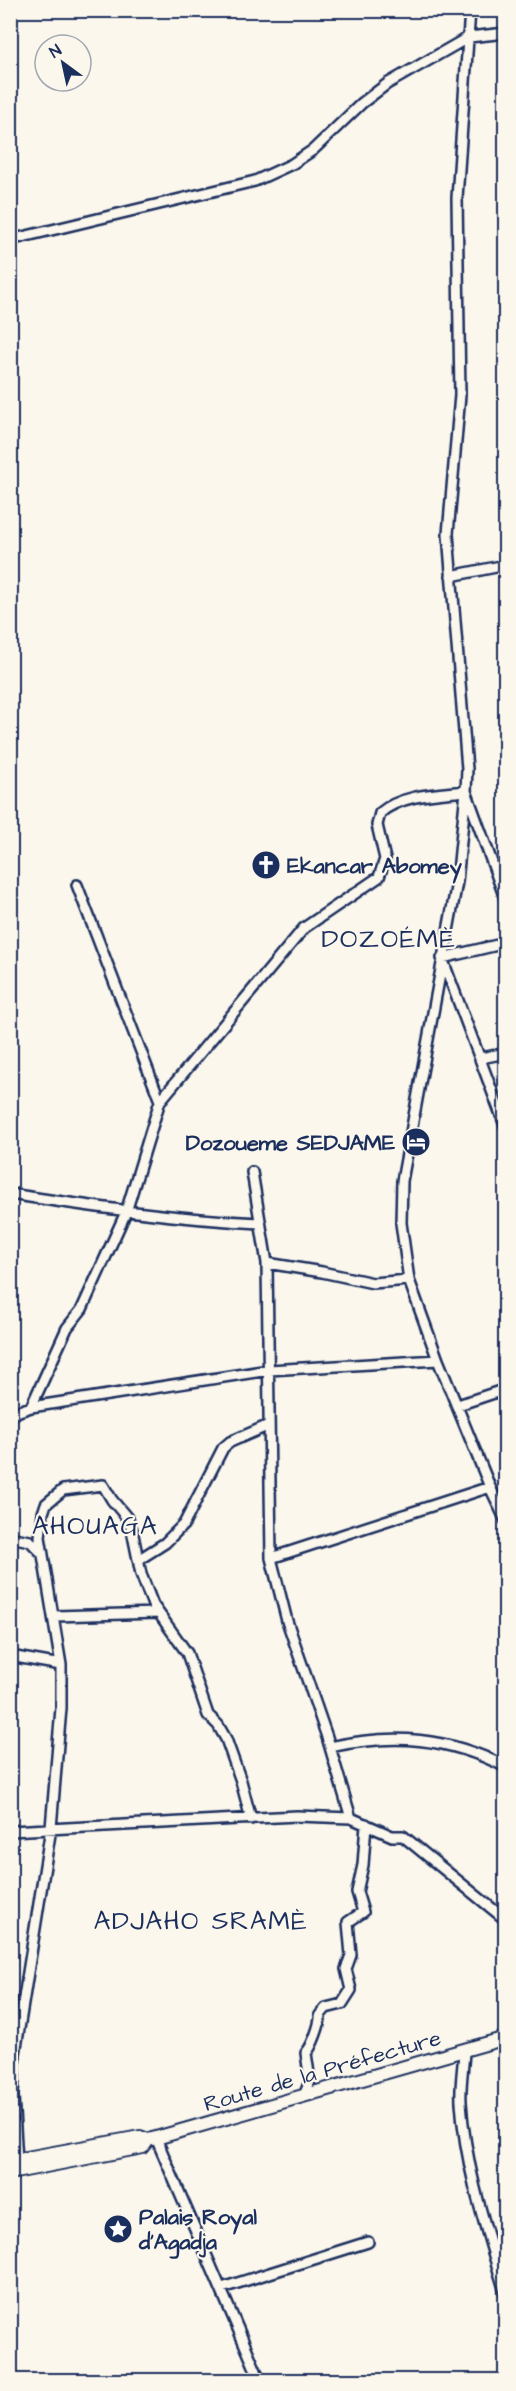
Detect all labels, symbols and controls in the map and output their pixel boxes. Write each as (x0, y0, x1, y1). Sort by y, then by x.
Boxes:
north arrow (33, 33, 93, 93)
text: N (45, 39, 66, 63)
church icon: Ekancar Abomey (250, 849, 282, 881)
place label: Ekancar Abomey (287, 851, 463, 884)
district label: DOZOÉMÈ (322, 921, 456, 957)
hotel icon: Dozoueme SEDJAME (400, 1126, 432, 1158)
place label: Dozoueme SEDJAME (186, 1128, 395, 1159)
district label: AHOUAGA (32, 1508, 158, 1544)
district label: ADJAHO SRAMÈ (94, 1903, 308, 1939)
street label: Route de la Préfecture (200, 2023, 445, 2120)
place label: Palais Royal d'Agadja (138, 2202, 257, 2259)
place icon: Palais Royal d'Agadja (102, 2213, 134, 2245)

